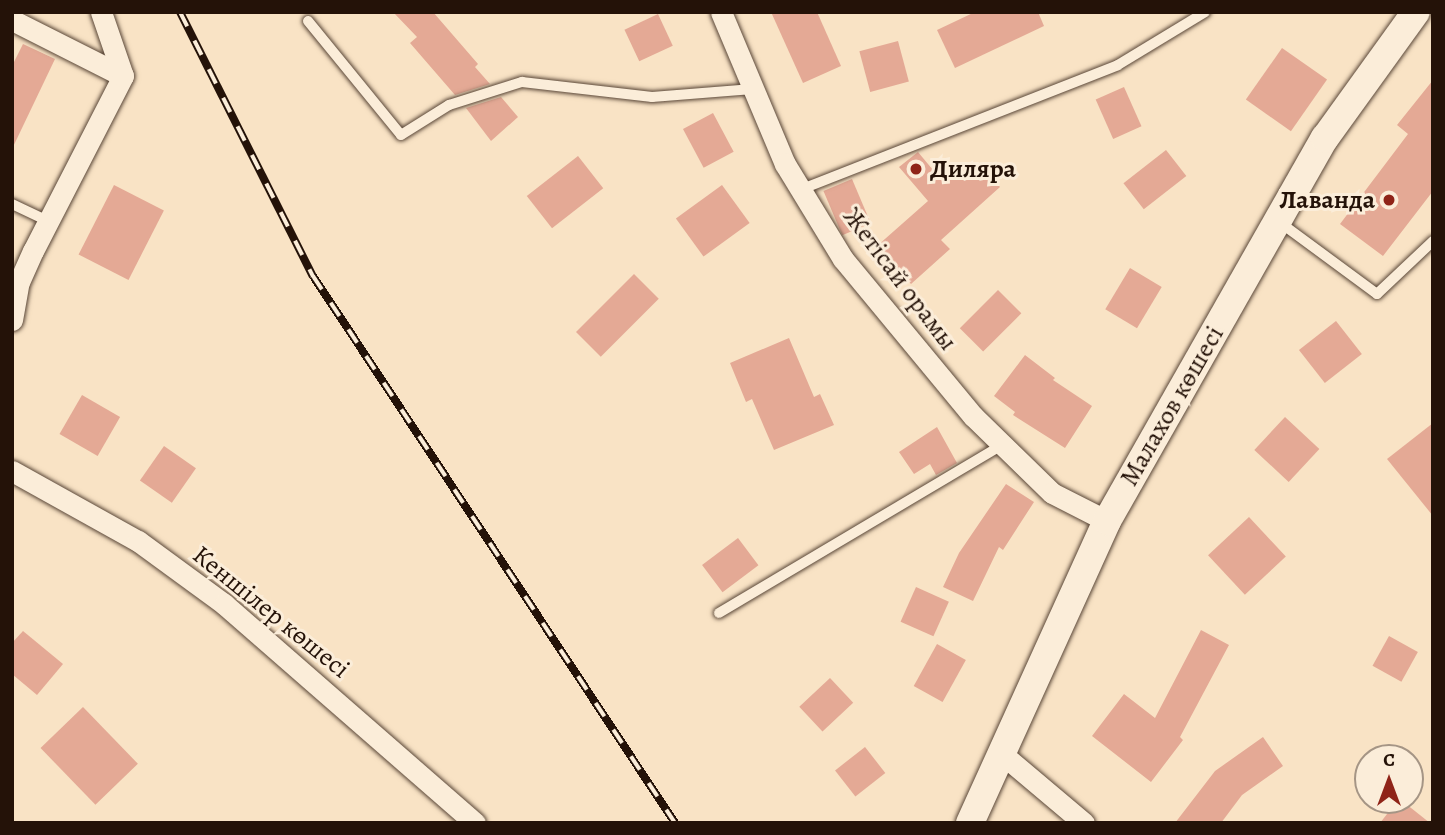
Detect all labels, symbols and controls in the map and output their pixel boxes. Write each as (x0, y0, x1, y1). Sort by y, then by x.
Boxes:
place label: Диляра (930, 153, 1016, 185)
marker: Диляра (908, 161, 924, 177)
place label: Лаванда (1279, 184, 1375, 216)
marker: Лаванда (1381, 192, 1397, 208)
street label: Жетісай орамы (836, 201, 964, 357)
street label: Малахов көшесі (1114, 320, 1230, 492)
street label: Кеншілер көшесі (186, 539, 356, 685)
north arrow (1354, 744, 1424, 814)
text: С (1383, 747, 1395, 773)

